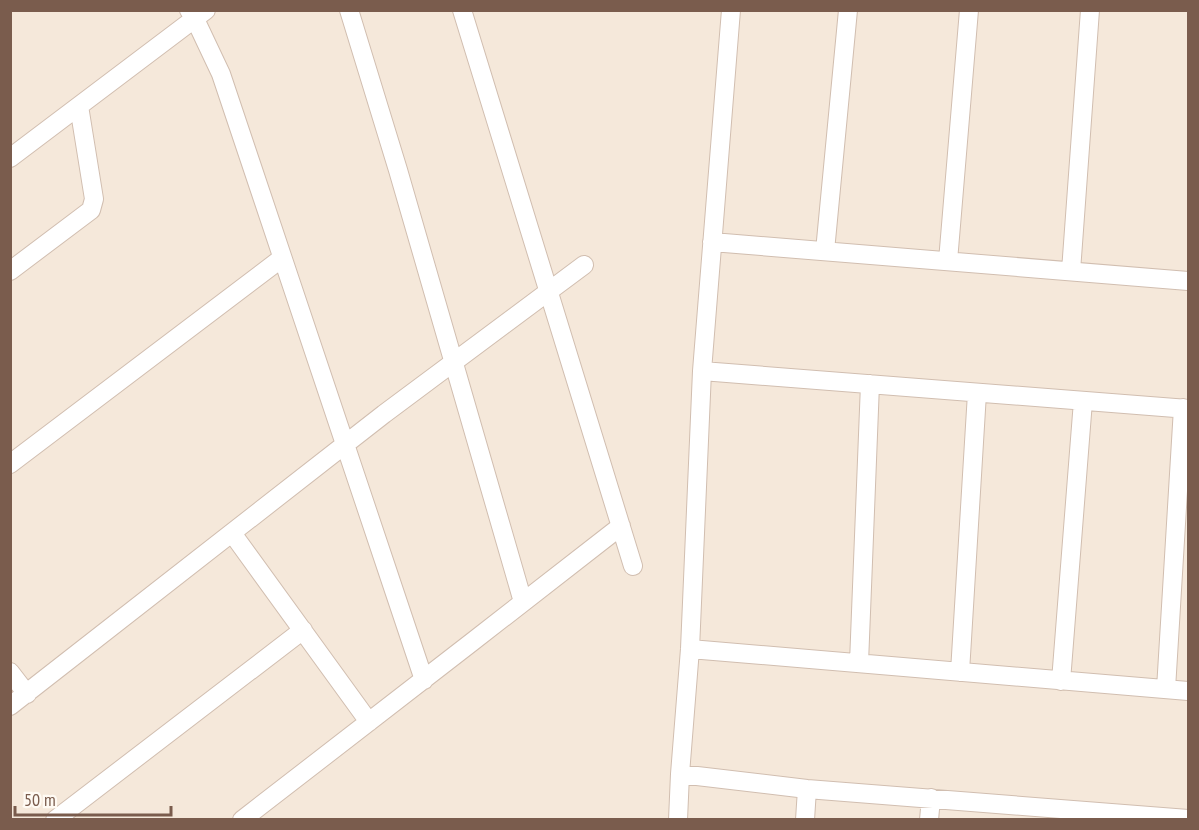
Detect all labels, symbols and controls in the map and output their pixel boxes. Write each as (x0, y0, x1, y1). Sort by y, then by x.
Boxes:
scale bar (15, 779, 171, 817)
text: 50 m (24, 788, 56, 811)

